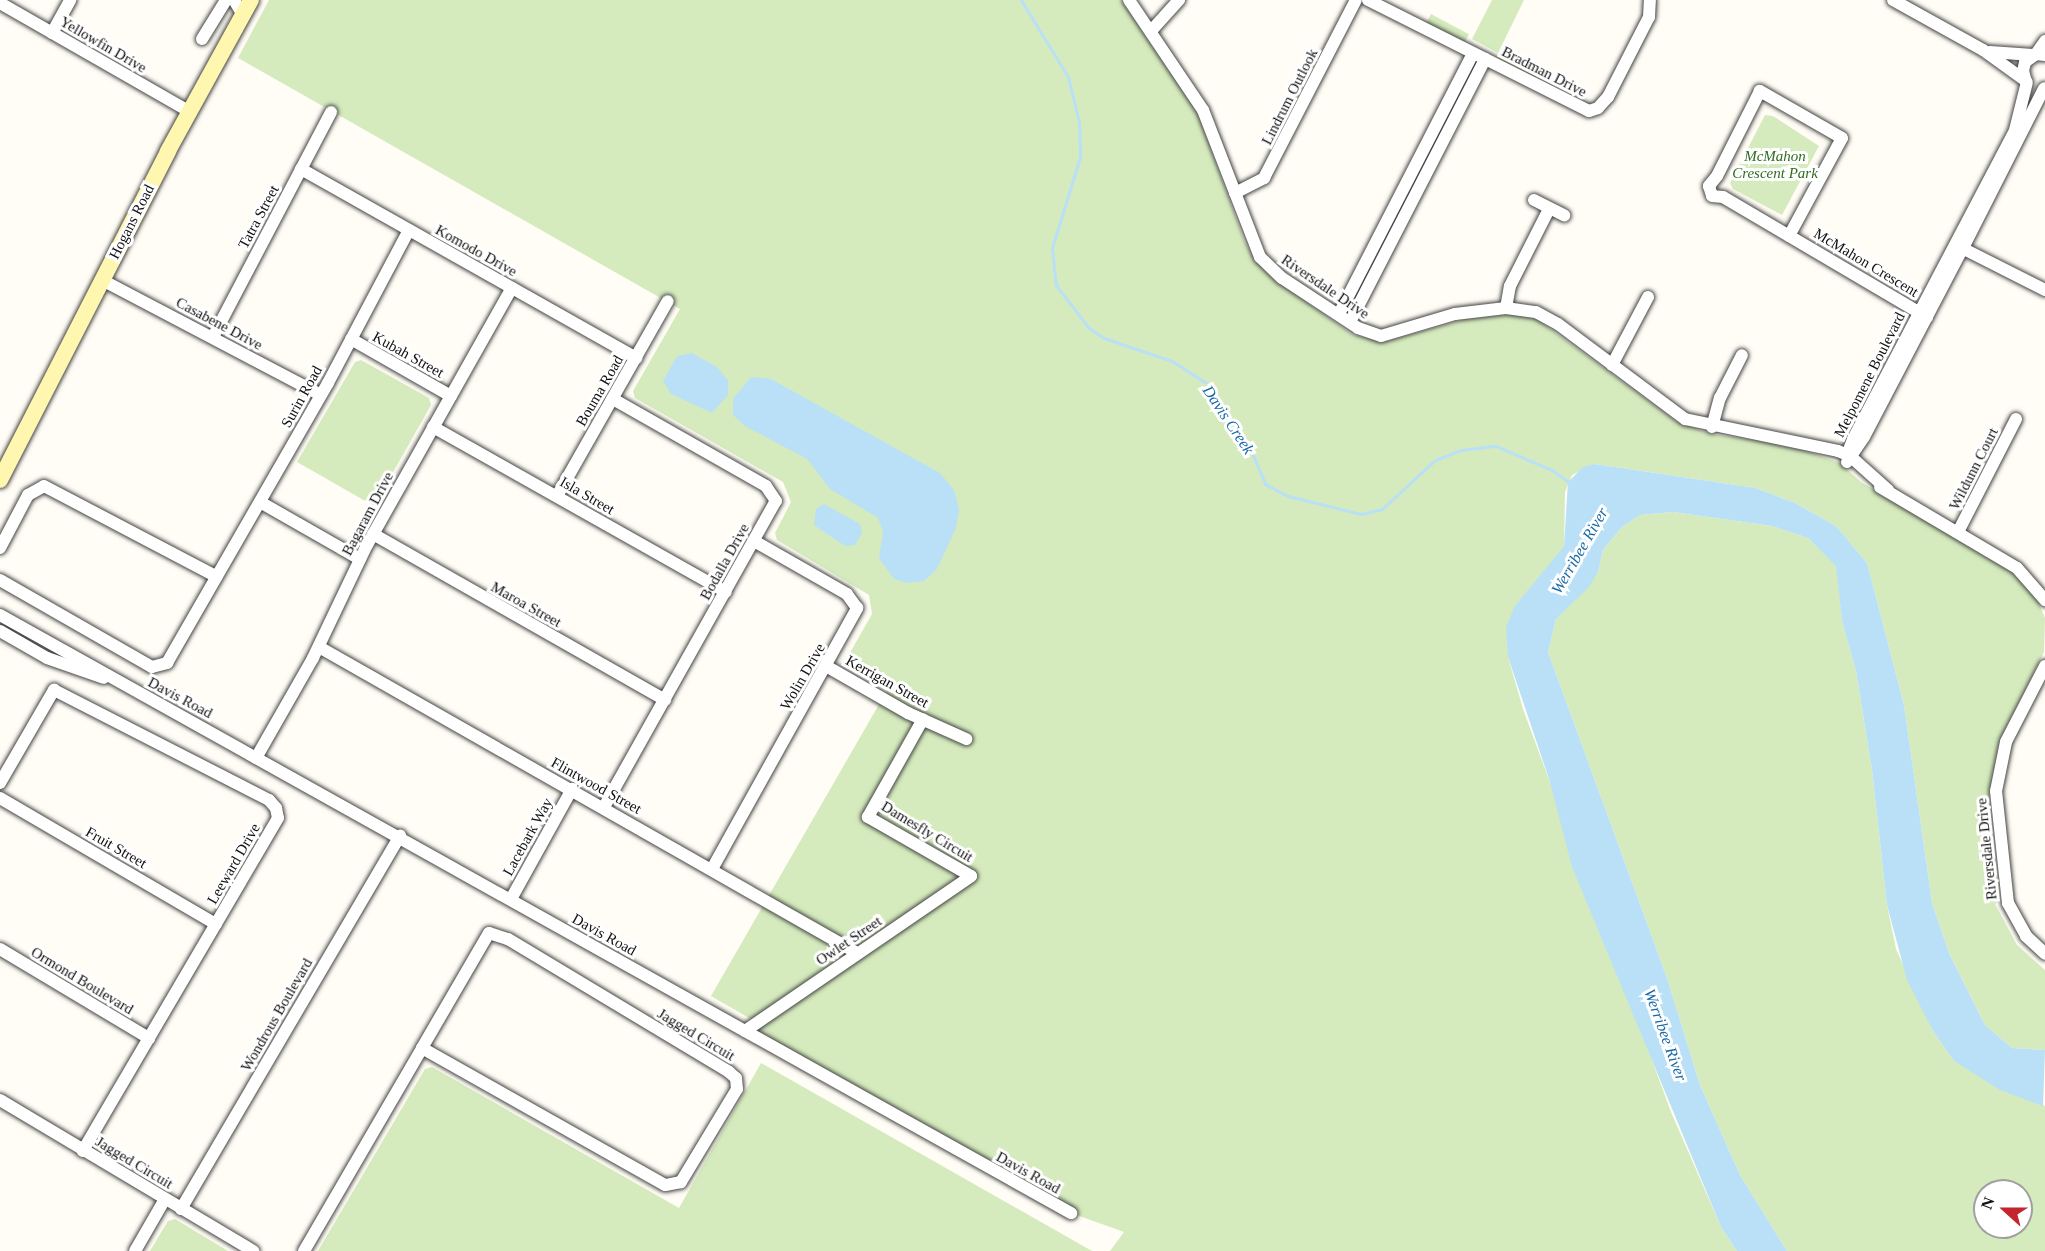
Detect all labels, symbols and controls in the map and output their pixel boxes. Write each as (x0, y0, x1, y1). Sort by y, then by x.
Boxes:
street label: Yellowfin Drive (56, 13, 150, 77)
street label: Bradman Drive (1499, 43, 1589, 101)
street label: Lindrum Outlook (1258, 46, 1322, 148)
park label: McMahon Crescent Park (1732, 147, 1818, 182)
street label: Hogans Road (106, 182, 158, 262)
street label: Tatra Street (235, 182, 283, 252)
street label: Komodo Drive (432, 221, 520, 281)
street label: McMahon Crescent (1810, 225, 1922, 301)
street label: Riversdale Drive (1278, 251, 1372, 323)
street label: Casabene Drive (173, 294, 265, 354)
street label: Melpomene Boulevard (1831, 309, 1909, 441)
street label: Kubah Street (369, 328, 447, 382)
street label: Bouma Road (573, 352, 627, 430)
street label: Surin Road (278, 363, 326, 431)
water label: Davis Creek (1198, 382, 1258, 458)
street label: Wildunn Court (1946, 425, 2002, 513)
street label: Bagaram Drive (338, 469, 398, 559)
street label: Isla Street (556, 473, 618, 519)
water label: Werribee River (1548, 504, 1612, 598)
street label: Bodalla Drive (697, 521, 753, 603)
street label: Maroa Street (488, 578, 564, 632)
street label: Wolin Drive (777, 640, 829, 714)
street label: Kerrigan Street (842, 652, 932, 712)
street label: Davis Road (145, 674, 215, 722)
street label: Flintwood Street (548, 754, 644, 818)
street label: Lacebark Way (499, 795, 557, 879)
street label: Riversdale Drive (1973, 797, 2001, 901)
street label: Damesfly Circuit (878, 798, 976, 866)
street label: Leeward Drive (204, 820, 264, 908)
street label: Fruit Street (82, 823, 150, 873)
street label: Davis Road (569, 910, 639, 960)
street label: Owlet Street (813, 912, 885, 970)
street label: Ormond Boulevard (28, 943, 136, 1019)
street label: Wondrous Boulevard (237, 955, 317, 1075)
water label: Werribee River (1639, 986, 1691, 1084)
street label: Jagged Circuit (654, 1005, 738, 1065)
street label: Jagged Circuit (92, 1133, 176, 1193)
street label: Davis Road (993, 1148, 1063, 1198)
north arrow (1973, 1179, 2033, 1239)
text: N (1978, 1195, 1998, 1212)

